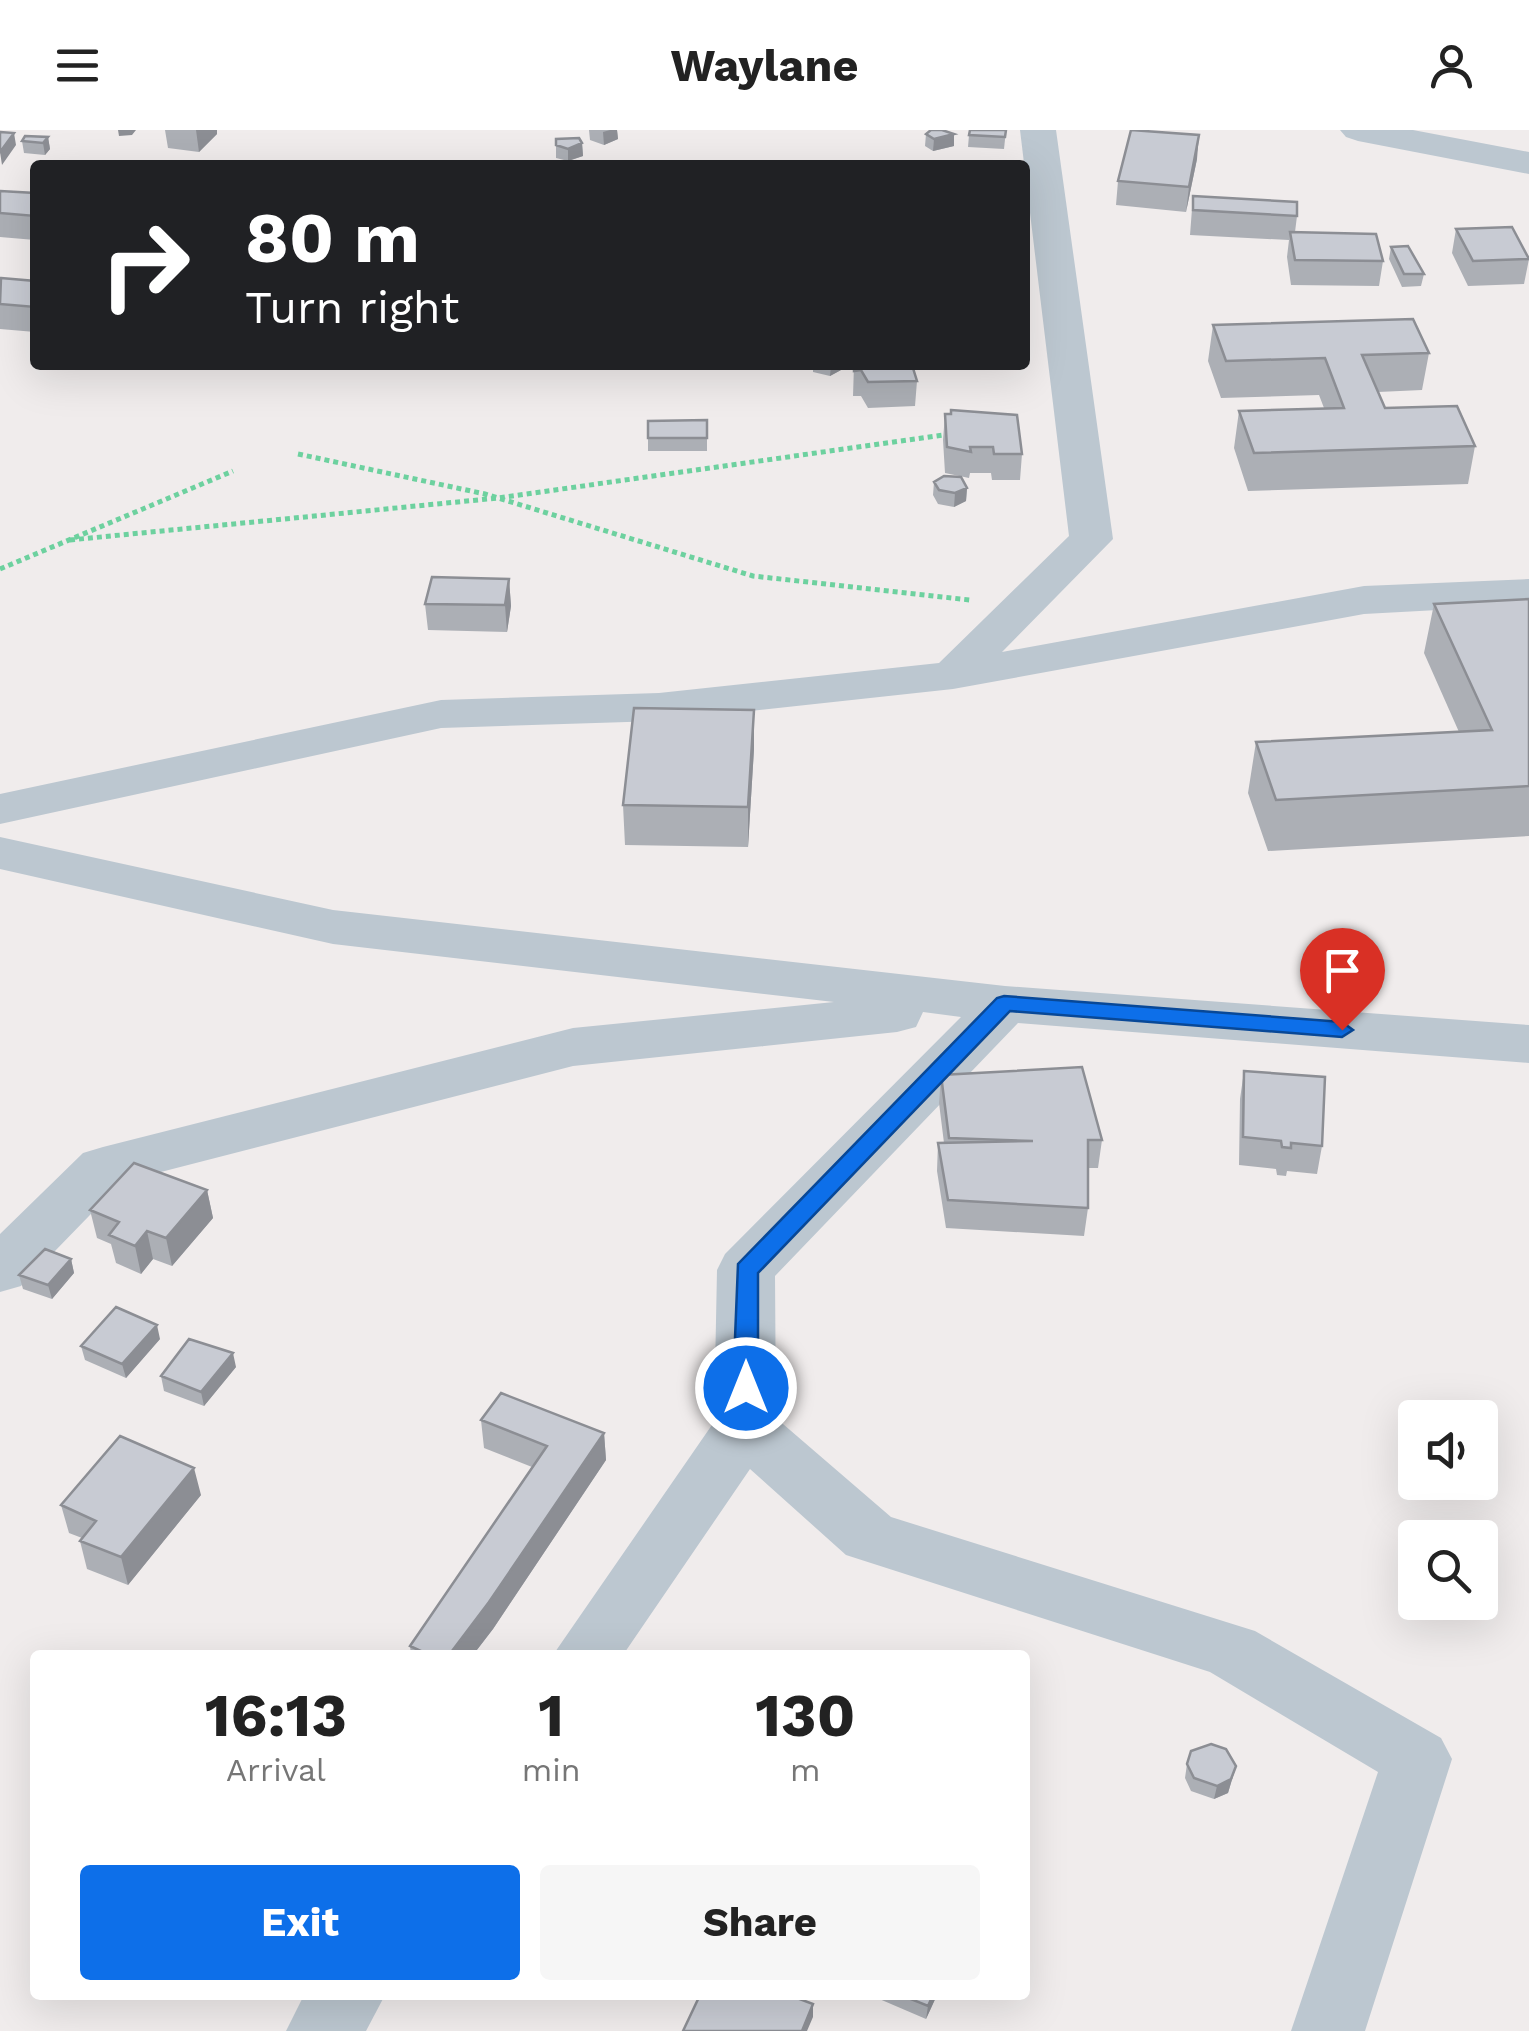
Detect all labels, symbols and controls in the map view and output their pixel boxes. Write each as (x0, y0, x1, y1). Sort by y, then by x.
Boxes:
icon: menu (50, 38, 105, 93)
icon: person (1424, 38, 1479, 93)
text: Waylane (670, 39, 859, 92)
text: 80 m (245, 197, 420, 279)
icon: right (80, 200, 210, 330)
text: Turn right (245, 281, 459, 334)
pin (1300, 928, 1385, 1031)
icon: arrive (1315, 943, 1370, 998)
position arrow (694, 1336, 798, 1440)
map controls (1398, 1400, 1498, 1620)
button: sound (1398, 1400, 1498, 1500)
button: search (1398, 1520, 1498, 1620)
text: 16:13 (205, 1680, 347, 1751)
text: 1 (538, 1680, 564, 1751)
text: 130 (755, 1680, 855, 1751)
text: Arrival (226, 1751, 326, 1789)
text: min (522, 1751, 581, 1789)
text: m (790, 1751, 821, 1789)
button: Exit (80, 1865, 520, 1980)
button: Share (540, 1865, 980, 1980)

